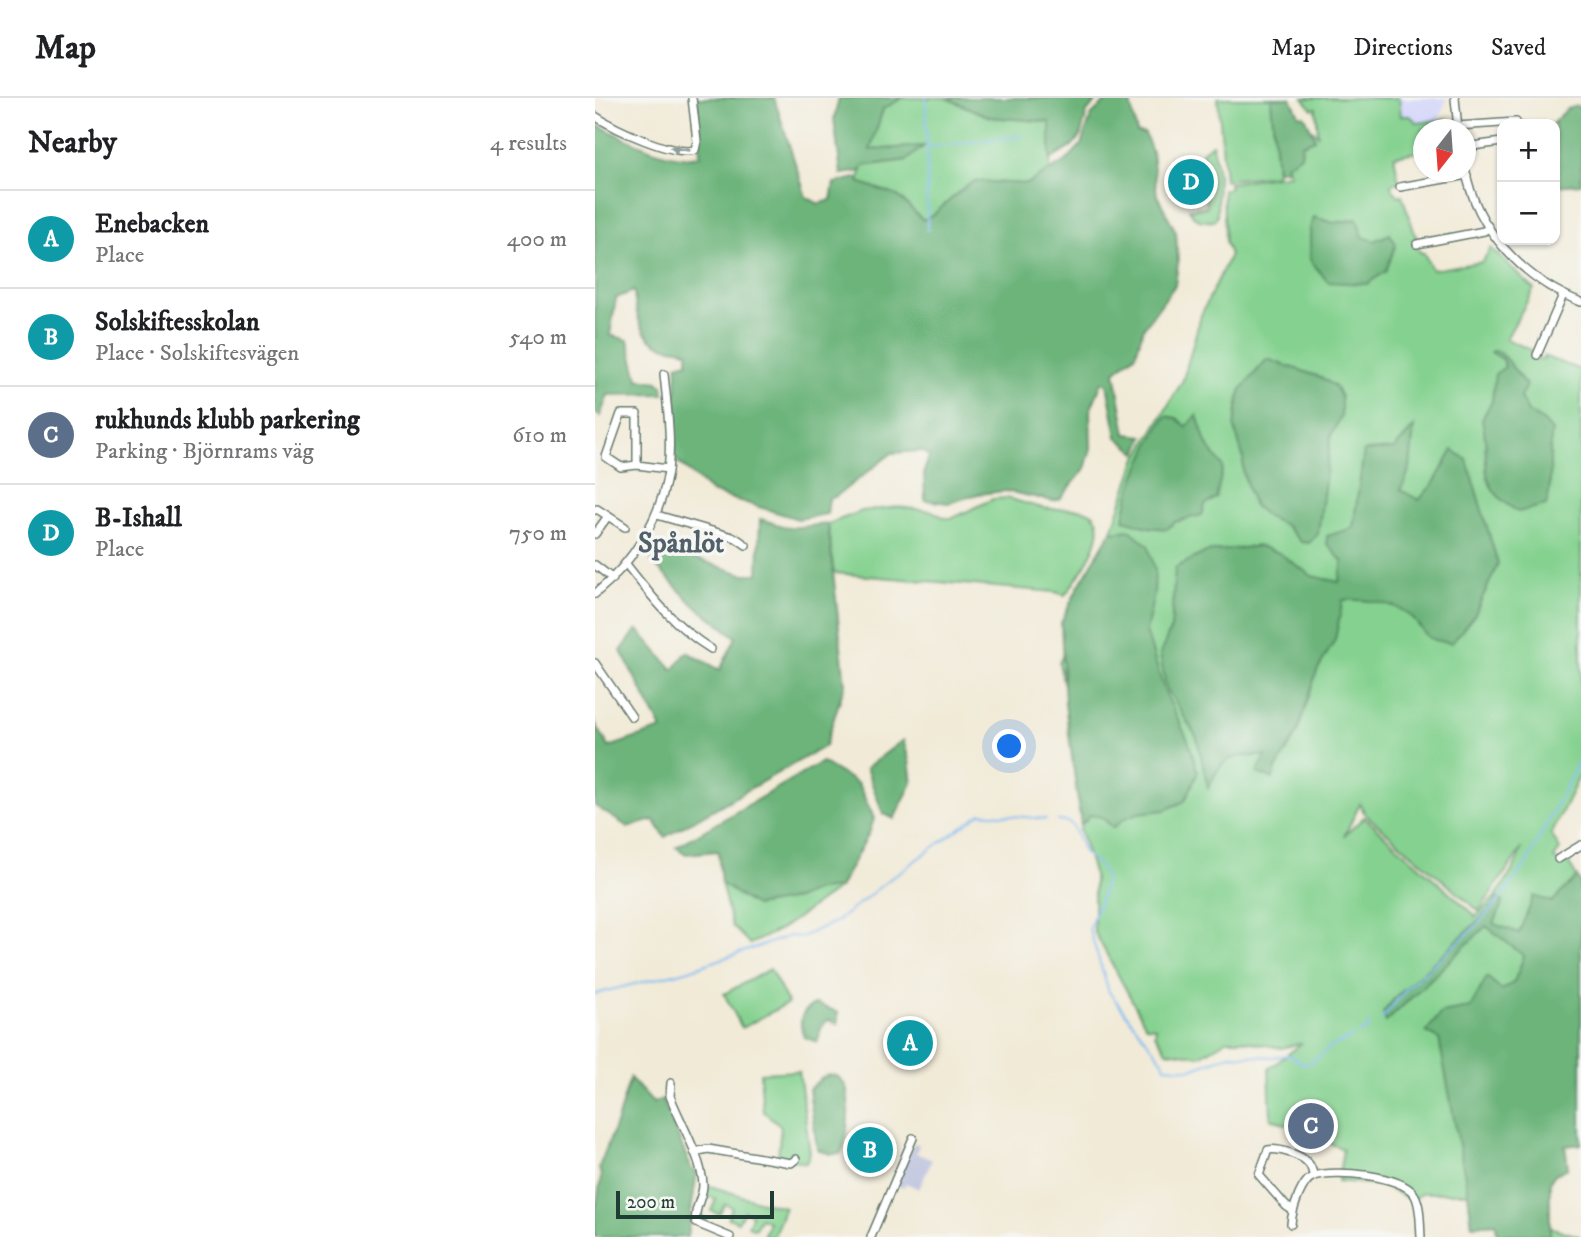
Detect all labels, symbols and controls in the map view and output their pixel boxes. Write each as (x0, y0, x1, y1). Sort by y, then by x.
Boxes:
text: Map (35, 28, 96, 69)
text: Map (1271, 33, 1316, 63)
text: Directions (1354, 33, 1453, 63)
text: Saved (1491, 33, 1546, 63)
north arrow (1413, 119, 1476, 182)
map controls (1497, 119, 1560, 245)
button: + (1497, 119, 1560, 182)
text: Nearby (28, 125, 117, 162)
text: 4 results (490, 129, 567, 158)
one-way arrow (669, 143, 691, 154)
pin: D (1168, 156, 1214, 208)
button: − (1497, 182, 1560, 245)
text: Enebacken (95, 208, 209, 241)
text: A (44, 225, 58, 254)
text: 400 m (507, 225, 567, 254)
text: Place (95, 241, 144, 270)
text: Solskiftesskolan (95, 306, 260, 339)
text: B (44, 323, 58, 352)
text: 540 m (509, 323, 567, 352)
text: Place · Solskiftesvägen (95, 339, 299, 368)
text: rukhunds klubb parkering (95, 404, 360, 437)
text: C (43, 421, 59, 450)
text: 610 m (512, 421, 567, 450)
text: Parking · Björnrams väg (95, 437, 314, 466)
text: B-Ishall (95, 502, 182, 535)
text: D (42, 519, 60, 548)
text: 750 m (509, 519, 567, 548)
district label: Spånlöt (638, 526, 724, 561)
text: Place (95, 535, 144, 564)
your location (992, 729, 1026, 763)
pin: A (887, 1017, 933, 1069)
pin: C (1288, 1100, 1334, 1152)
pin: B (847, 1124, 893, 1176)
scale bar (616, 1188, 773, 1220)
text: 200 m (627, 1191, 675, 1214)

